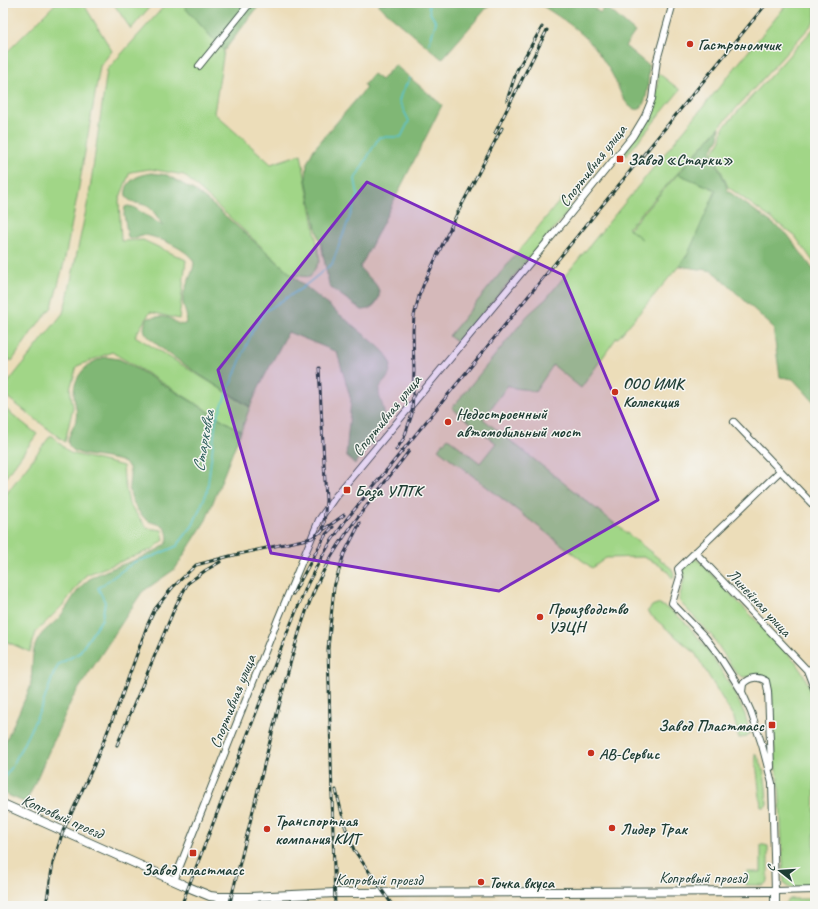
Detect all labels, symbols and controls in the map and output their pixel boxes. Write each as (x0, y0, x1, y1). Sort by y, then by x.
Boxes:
place label: Гастрономчик (698, 35, 782, 55)
marker: Гастрономчик (685, 39, 695, 49)
street label: Спортивная улица (554, 120, 632, 211)
place label: Завод «Старки» (628, 150, 734, 170)
marker: Завод «Старки» (615, 154, 625, 164)
street label: Спортивная улица (348, 370, 426, 460)
place label: ООО ИМК Коллекция (623, 374, 686, 412)
marker: ООО ИМК Коллекция (610, 387, 620, 397)
place label: Недостроенный автомобильный мост (456, 404, 581, 442)
water label: Старковка (188, 407, 220, 473)
marker: Недостроенный автомобильный мост (443, 417, 453, 427)
place label: База УПТК (355, 481, 426, 501)
marker: База УПТК (342, 485, 352, 495)
street label: Линейная улица (723, 565, 797, 642)
place label: Производство УЭЦН (548, 599, 629, 637)
marker: Производство УЭЦН (535, 612, 545, 622)
street label: Спортивная улица (205, 651, 261, 751)
place label: Завод Пластмасс (658, 716, 765, 736)
marker: Завод Пластмасс (767, 720, 777, 730)
place label: АВ-Сервис (599, 744, 660, 764)
marker: АВ-Сервис (586, 748, 596, 758)
street label: Копровый проезд (19, 790, 108, 844)
place label: Транспортная компания КИТ (275, 811, 364, 849)
place label: Лидер Трак (620, 819, 688, 839)
marker: Лидер Трак (607, 823, 617, 833)
marker: Транспортная компания КИТ (262, 824, 272, 834)
marker: Завод пластмасс (188, 848, 198, 858)
north arrow (760, 851, 800, 891)
place label: Завод пластмасс (142, 860, 245, 880)
text: С (763, 862, 778, 873)
street label: Копровый проезд (659, 868, 748, 888)
street label: Копровый проезд (335, 870, 424, 890)
place label: Точка вкуса (489, 873, 556, 893)
marker: Точка вкуса (476, 877, 486, 887)

